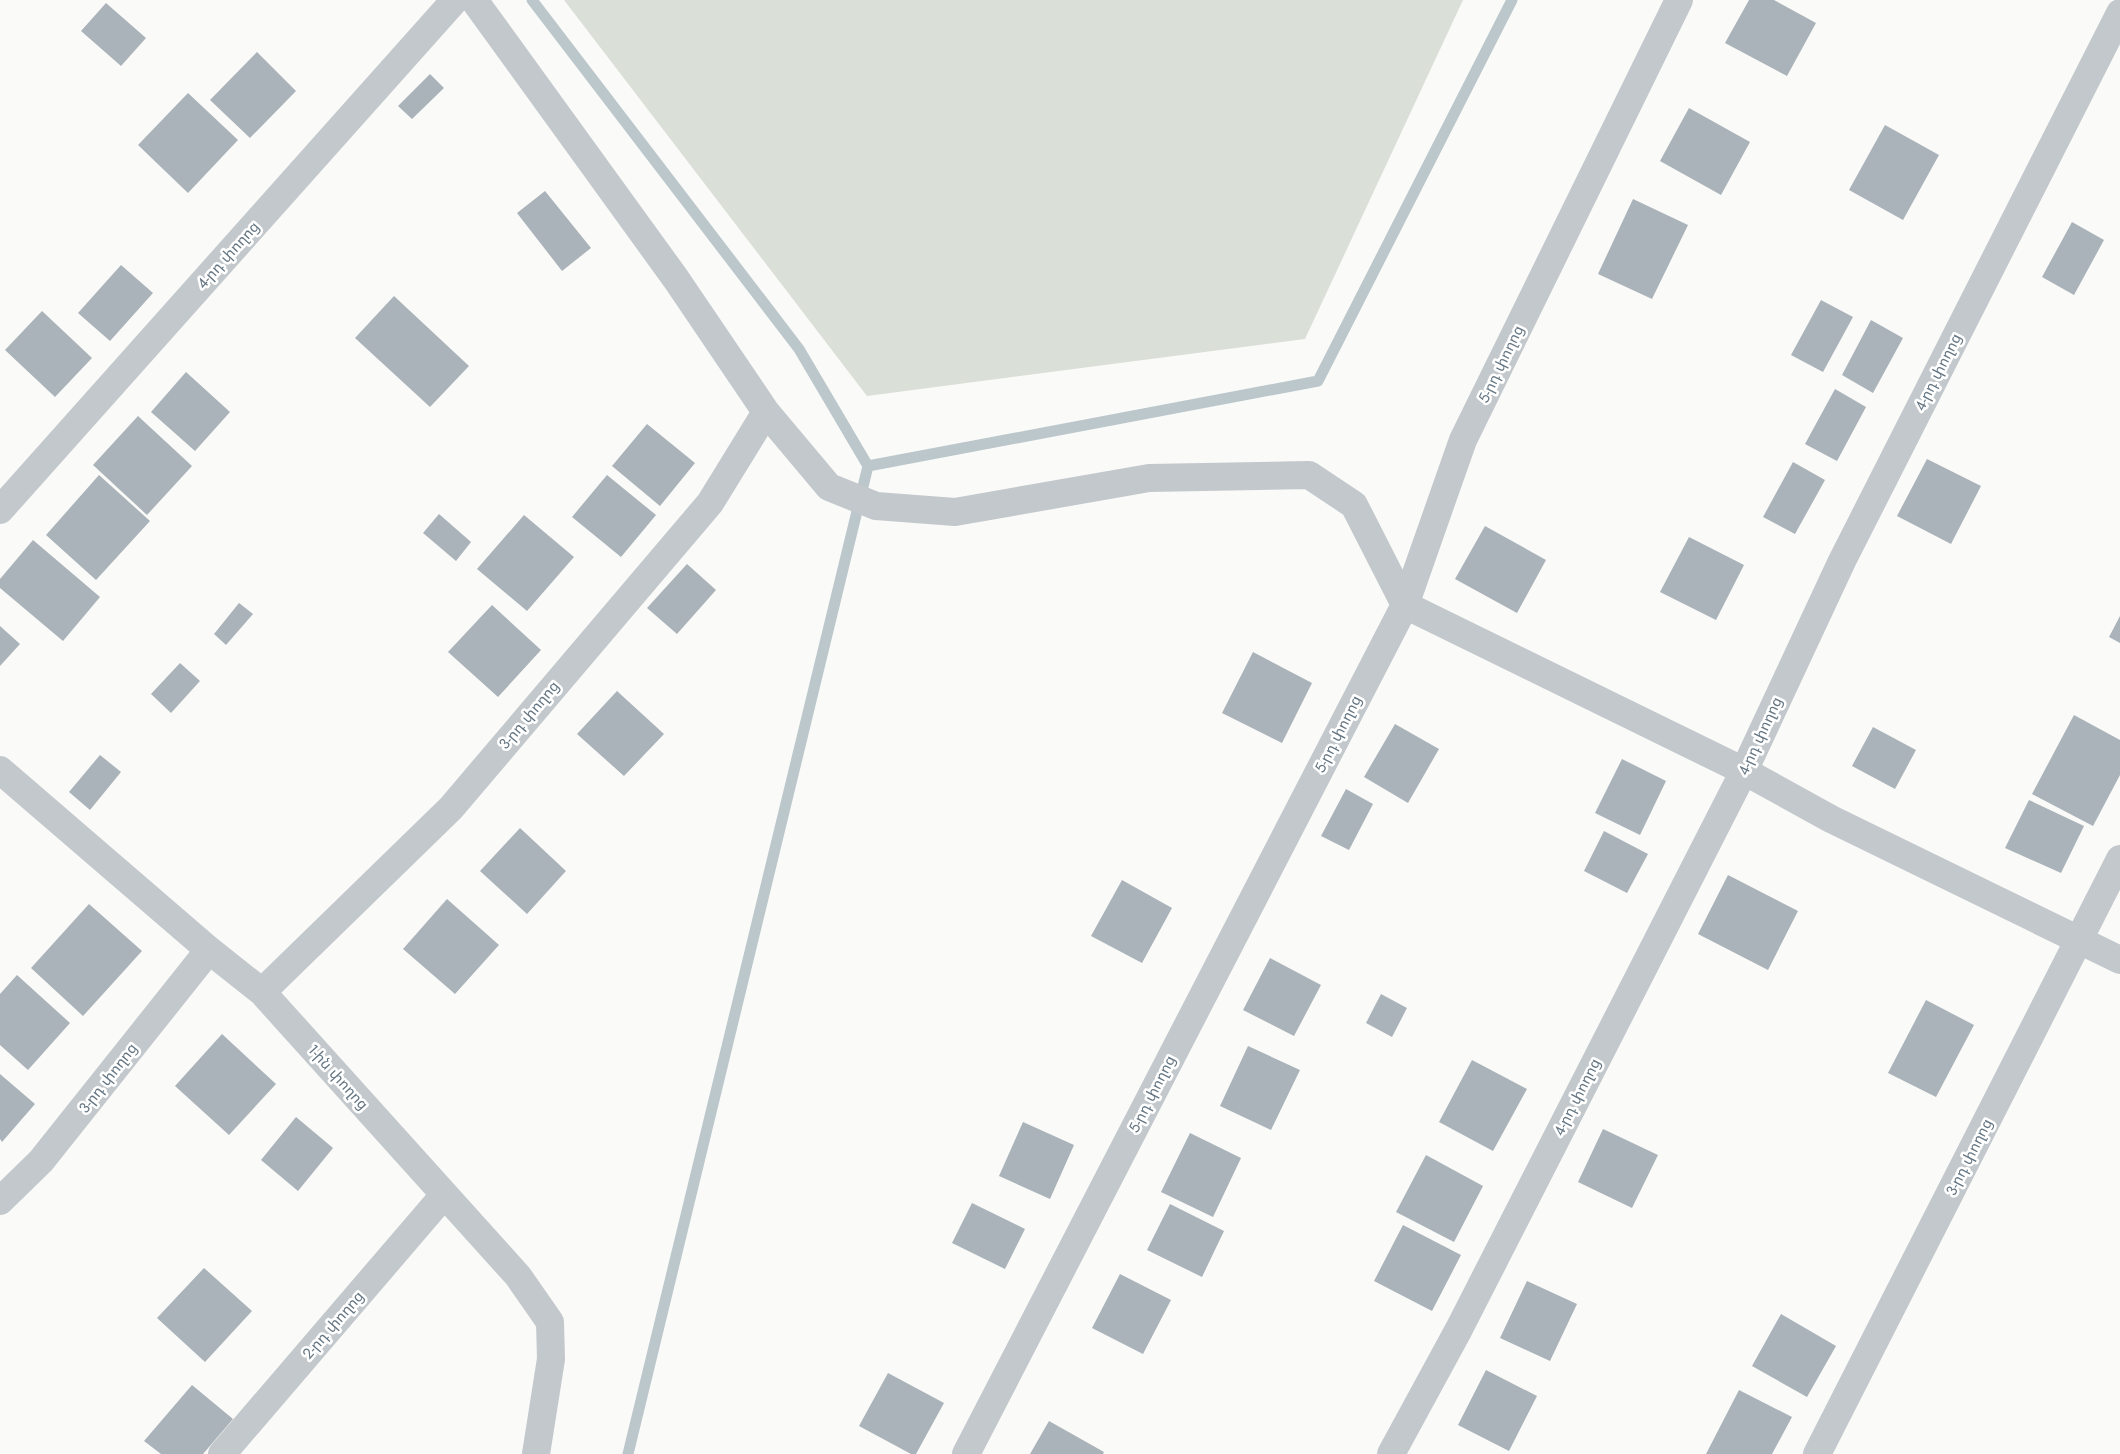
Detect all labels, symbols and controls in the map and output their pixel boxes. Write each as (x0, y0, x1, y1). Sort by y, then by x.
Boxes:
street label: 4-րդ փողոց (192, 216, 264, 294)
street label: 5-րդ փողոց (1473, 321, 1529, 407)
street label: 4-րդ փողոց (1909, 329, 1967, 415)
street label: 3-րդ փողոց (494, 676, 564, 754)
street label: 5-րդ փողոց (1309, 692, 1367, 776)
street label: 4-րդ փողոց (1732, 693, 1788, 779)
street label: 3-րդ փողոց (74, 1038, 142, 1118)
street label: 1-ին փողոց (302, 1039, 374, 1115)
street label: 5-րդ փողոց (1123, 1052, 1181, 1136)
street label: 4-րդ փողոց (1548, 1054, 1606, 1140)
street label: 3-րդ փողոց (1940, 1115, 1998, 1199)
street label: 2-րդ փողոց (297, 1286, 369, 1364)

